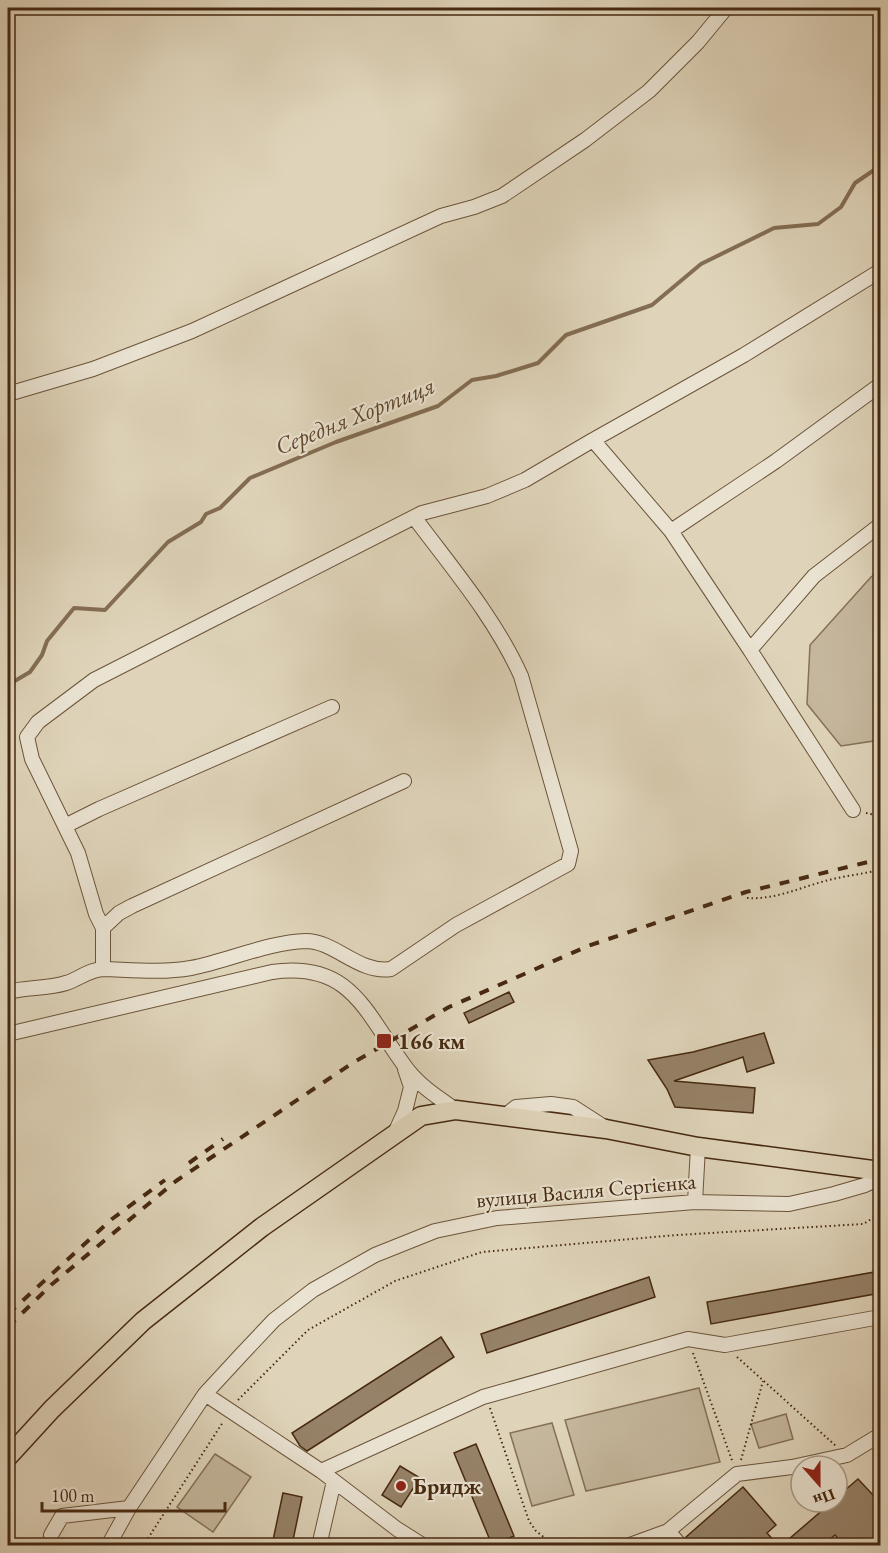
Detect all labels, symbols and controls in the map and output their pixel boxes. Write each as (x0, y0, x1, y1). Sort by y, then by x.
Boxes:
water label: Середня Хортиця (270, 369, 439, 462)
place label: 166 км (398, 1027, 465, 1056)
marker: 166 км (375, 1032, 393, 1050)
street label: вулиця Василя Сергієнка (475, 1166, 697, 1215)
north arrow (789, 1454, 849, 1514)
place label: Бридж (413, 1472, 482, 1501)
scale bar (42, 1475, 225, 1513)
marker: Бридж (394, 1479, 408, 1493)
text: 100 m (51, 1484, 95, 1507)
text: Пн (810, 1484, 838, 1511)

